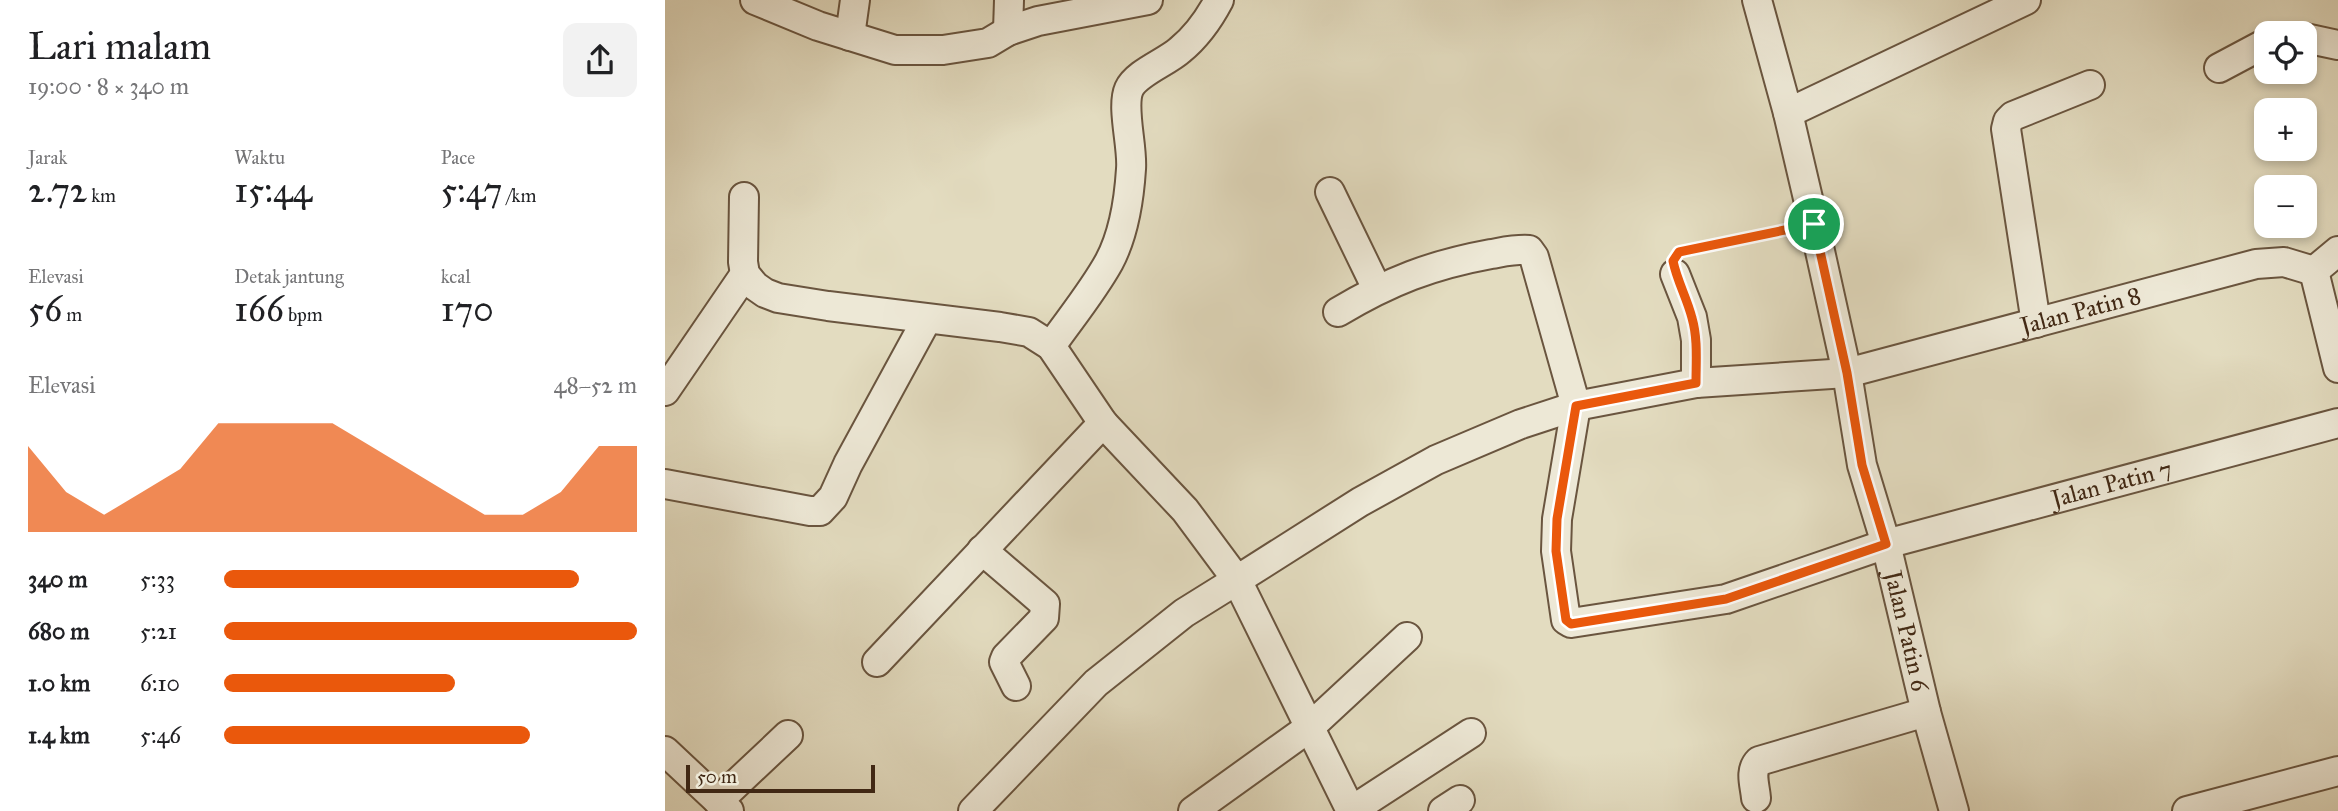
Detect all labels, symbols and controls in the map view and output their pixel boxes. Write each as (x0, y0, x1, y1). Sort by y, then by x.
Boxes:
map controls (2254, 21, 2317, 238)
button: locate (2254, 21, 2317, 84)
text: Lari malam (28, 23, 211, 69)
button: share (563, 23, 637, 97)
text: 19:00 · 8 × 340 m (28, 72, 189, 100)
button: + (2254, 98, 2317, 161)
text: Jarak (28, 146, 67, 169)
text: Waktu (234, 146, 285, 169)
text: Pace (441, 146, 475, 169)
text: 2.72 (28, 169, 87, 212)
text: 15:44 (234, 169, 312, 212)
text: 5:47 (441, 169, 502, 212)
button: − (2254, 175, 2317, 238)
text: km (87, 184, 116, 207)
text: /km (502, 184, 536, 207)
pin (1784, 194, 1844, 254)
icon: arrive (1795, 205, 1833, 243)
text: Elevasi (28, 265, 84, 288)
text: Detak jantung (234, 265, 344, 288)
text: kcal (441, 265, 471, 288)
street label: Jalan Patin 8 (2014, 280, 2144, 342)
text: 56 (28, 288, 62, 331)
text: 166 (234, 288, 284, 331)
text: 170 (441, 288, 494, 331)
text: m (62, 303, 82, 326)
text: bpm (284, 303, 323, 326)
text: Elevasi (28, 371, 96, 399)
text: 48–52 m (554, 371, 637, 399)
street label: Jalan Patin 7 (2045, 453, 2175, 515)
text: 340 m (28, 565, 88, 593)
text: 5:33 (140, 565, 175, 593)
street label: Jalan Patin 6 (1877, 565, 1936, 695)
text: 680 m (28, 617, 90, 645)
text: 5:21 (140, 617, 177, 645)
text: 1.0 km (28, 669, 90, 697)
text: 6:10 (140, 669, 180, 697)
text: 1.4 km (28, 721, 90, 749)
text: 5:46 (140, 721, 181, 749)
scale bar (686, 762, 875, 794)
text: 50 m (697, 765, 737, 788)

